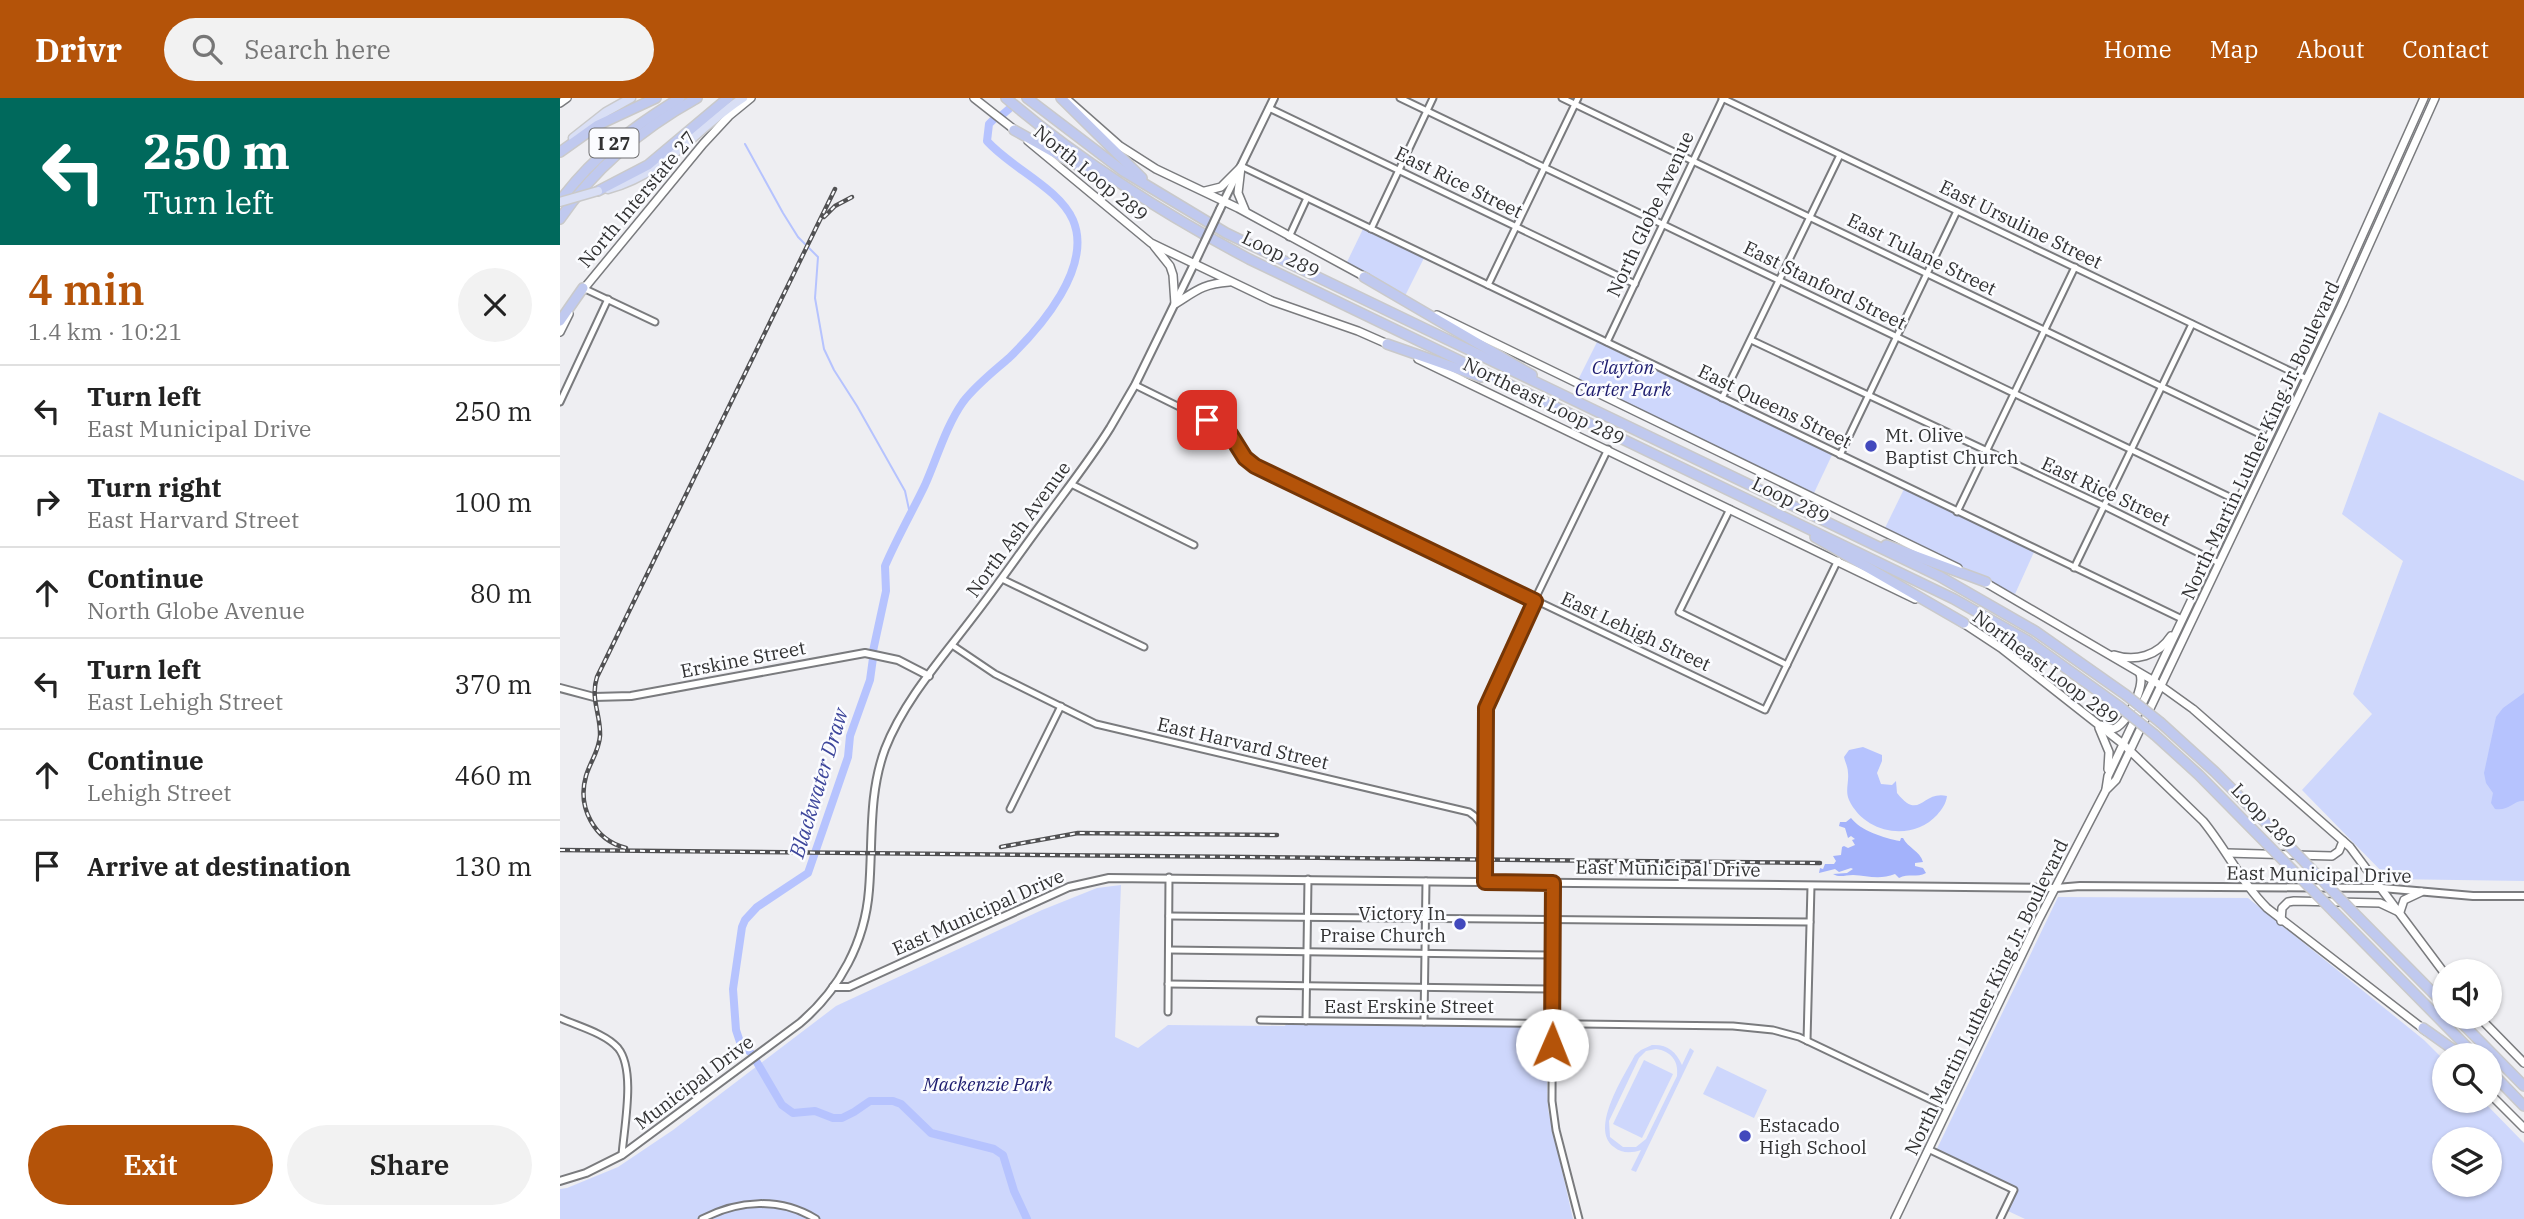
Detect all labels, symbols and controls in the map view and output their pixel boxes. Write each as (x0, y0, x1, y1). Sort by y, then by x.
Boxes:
search box (164, 18, 654, 81)
text: Drivr (35, 28, 122, 71)
icon: search (188, 30, 226, 68)
text: Search here (244, 32, 391, 66)
text: Home (2104, 33, 2172, 65)
text: Map (2210, 33, 2258, 65)
text: About (2296, 33, 2364, 65)
text: Contact (2402, 33, 2489, 65)
text: 250 m (143, 119, 290, 182)
street label: North Loop 289 (1029, 120, 1153, 226)
icon: left (28, 126, 119, 217)
street label: North Interstate 27 (573, 126, 701, 272)
street label: North Globe Avenue (1601, 127, 1699, 301)
road number: I 27 (590, 129, 638, 158)
street label: East Rice Street (1391, 141, 1527, 223)
street label: East Ursuline Street (1936, 174, 2107, 274)
text: Turn left (143, 181, 274, 223)
street label: East Tulane Street (1844, 208, 2001, 301)
street label: Loop 289 (1238, 225, 1324, 283)
street label: East Stanford Street (1740, 235, 1911, 335)
text: 4 min (28, 262, 145, 317)
button: close (458, 268, 532, 342)
street label: North Martin Luther King Jr. Boulevard (2175, 277, 2345, 603)
text: 1.4 km · 10:21 (28, 316, 182, 346)
street label: Northeast Loop 289 (1459, 351, 1629, 451)
park label: Clayton Carter Park (1575, 355, 1672, 401)
street label: East Queens Street (1694, 358, 1856, 454)
text: Turn left (87, 379, 201, 413)
pin (1177, 390, 1237, 450)
icon: left (28, 392, 66, 430)
text: 250 m (454, 394, 532, 428)
icon: arrive (1188, 401, 1226, 439)
text: East Municipal Drive (87, 413, 311, 443)
place label: Mt. Olive Baptist Church (1885, 423, 2019, 469)
marker: Mt. Olive Baptist Church (1863, 438, 1879, 454)
street label: East Rice Street (2038, 451, 2174, 531)
street label: North Ash Avenue (961, 456, 1075, 602)
text: Turn right (87, 470, 221, 504)
street label: Loop 289 (1748, 471, 1834, 529)
icon: right (28, 483, 66, 521)
text: 100 m (454, 485, 532, 519)
text: East Harvard Street (87, 504, 299, 534)
text: Continue (87, 561, 204, 595)
icon: ahead (28, 574, 66, 612)
text: 80 m (470, 576, 532, 610)
street label: East Lehigh Street (1557, 586, 1715, 676)
text: North Globe Avenue (87, 595, 305, 625)
street label: Northeast Loop 289 (1968, 604, 2124, 730)
street label: Erskine Street (678, 635, 808, 683)
text: Turn left (87, 652, 201, 686)
icon: left (28, 665, 66, 703)
text: 370 m (454, 667, 532, 701)
text: East Lehigh Street (87, 686, 283, 716)
water label: Blackwater Draw (782, 704, 854, 862)
street label: East Harvard Street (1155, 712, 1331, 774)
text: Continue (87, 743, 204, 777)
icon: ahead (28, 756, 66, 794)
text: 460 m (454, 758, 532, 792)
text: Lehigh Street (87, 777, 231, 807)
street label: Loop 289 (2226, 778, 2302, 854)
street label: North Martin Luther King Jr. Boulevard (1899, 835, 2073, 1159)
icon: arrive (28, 847, 66, 885)
text: Arrive at destination (87, 849, 351, 883)
text: 130 m (454, 849, 532, 883)
street label: East Municipal Drive (1575, 854, 1761, 882)
street label: East Municipal Drive (2226, 860, 2412, 888)
street label: East Municipal Drive (888, 863, 1068, 961)
place label: Victory In Praise Church (1320, 901, 1446, 947)
marker: Victory In Praise Church (1452, 916, 1468, 932)
map controls (2432, 959, 2502, 1197)
button: sound (2432, 959, 2502, 1029)
street label: East Erskine Street (1324, 994, 1494, 1018)
position arrow (1515, 1008, 1589, 1082)
street label: Municipal Drive (630, 1030, 758, 1134)
button: search (2432, 1043, 2502, 1113)
park label: Mackenzie Park (922, 1072, 1054, 1096)
place label: Estacado High School (1759, 1113, 1867, 1159)
button: Exit (28, 1125, 273, 1205)
button: Share (287, 1125, 532, 1205)
button: layers (2432, 1127, 2502, 1197)
marker: Estacado High School (1737, 1128, 1753, 1144)

